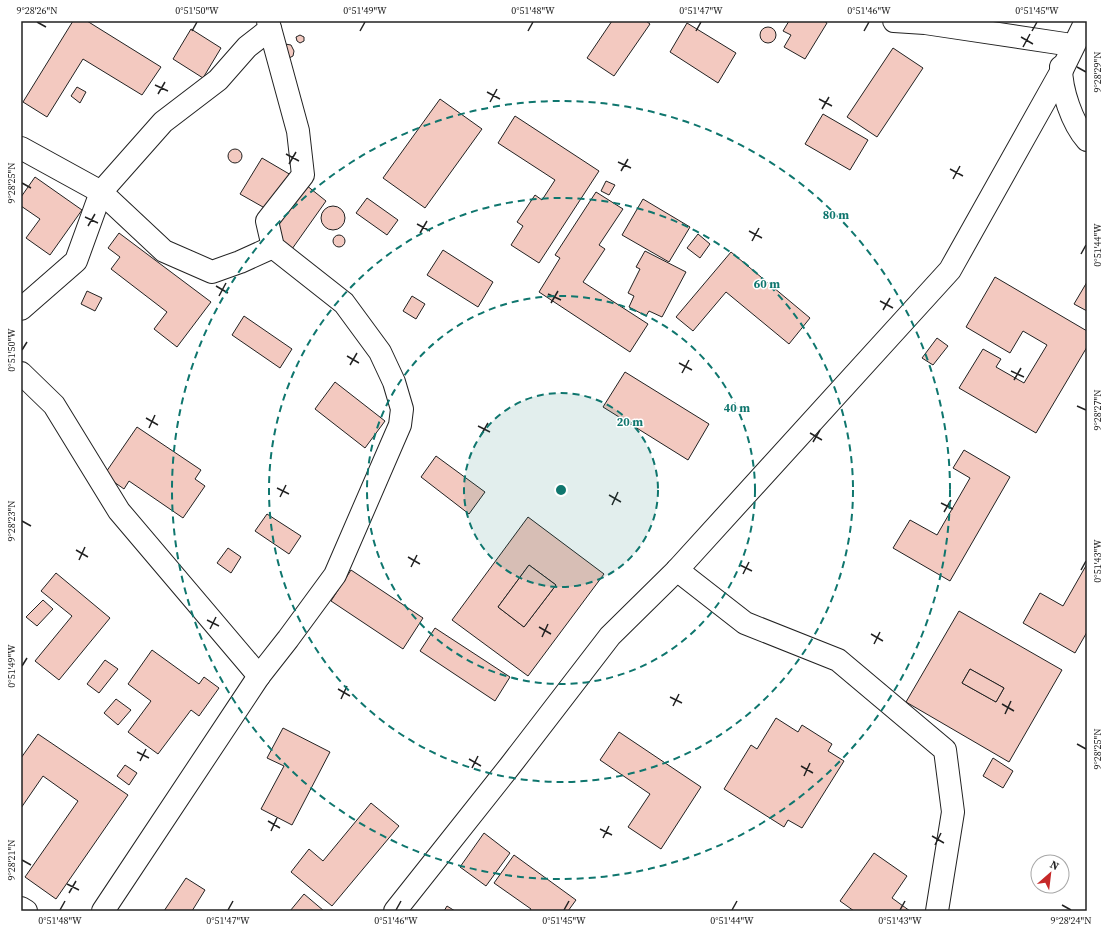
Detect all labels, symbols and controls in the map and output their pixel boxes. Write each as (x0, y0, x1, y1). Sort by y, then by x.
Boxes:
text: 9°28'26"N (16, 4, 58, 17)
text: 0°51'50"W (175, 4, 219, 17)
text: 0°51'49"W (343, 4, 387, 17)
text: 0°51'48"W (511, 4, 555, 17)
text: 0°51'47"W (679, 4, 723, 17)
text: 0°51'46"W (847, 4, 891, 17)
text: 0°51'45"W (1015, 4, 1059, 17)
text: 9°28'29"N (1091, 51, 1104, 93)
text: 9°28'25"N (5, 162, 18, 204)
text: 80 m (823, 207, 849, 223)
text: 0°51'44"W (1091, 223, 1104, 267)
text: 60 m (754, 276, 780, 292)
text: 0°51'50"W (5, 328, 18, 372)
text: 9°28'27"N (1091, 389, 1104, 431)
text: 40 m (724, 400, 750, 416)
text: 20 m (617, 414, 643, 430)
centre of rings (554, 483, 568, 497)
text: 9°28'23"N (5, 500, 18, 542)
text: 0°51'43"W (1091, 539, 1104, 583)
text: 0°51'49"W (5, 644, 18, 688)
text: 9°28'25"N (1091, 728, 1104, 770)
text: 9°28'21"N (5, 839, 18, 881)
north arrow (1030, 854, 1070, 894)
text: N (1047, 857, 1062, 874)
text: 0°51'48"W (38, 914, 82, 927)
text: 0°51'47"W (206, 914, 250, 927)
text: 0°51'46"W (374, 914, 418, 927)
text: 0°51'45"W (542, 914, 586, 927)
text: 0°51'44"W (710, 914, 754, 927)
text: 0°51'43"W (878, 914, 922, 927)
text: 9°28'24"N (1050, 914, 1092, 927)

